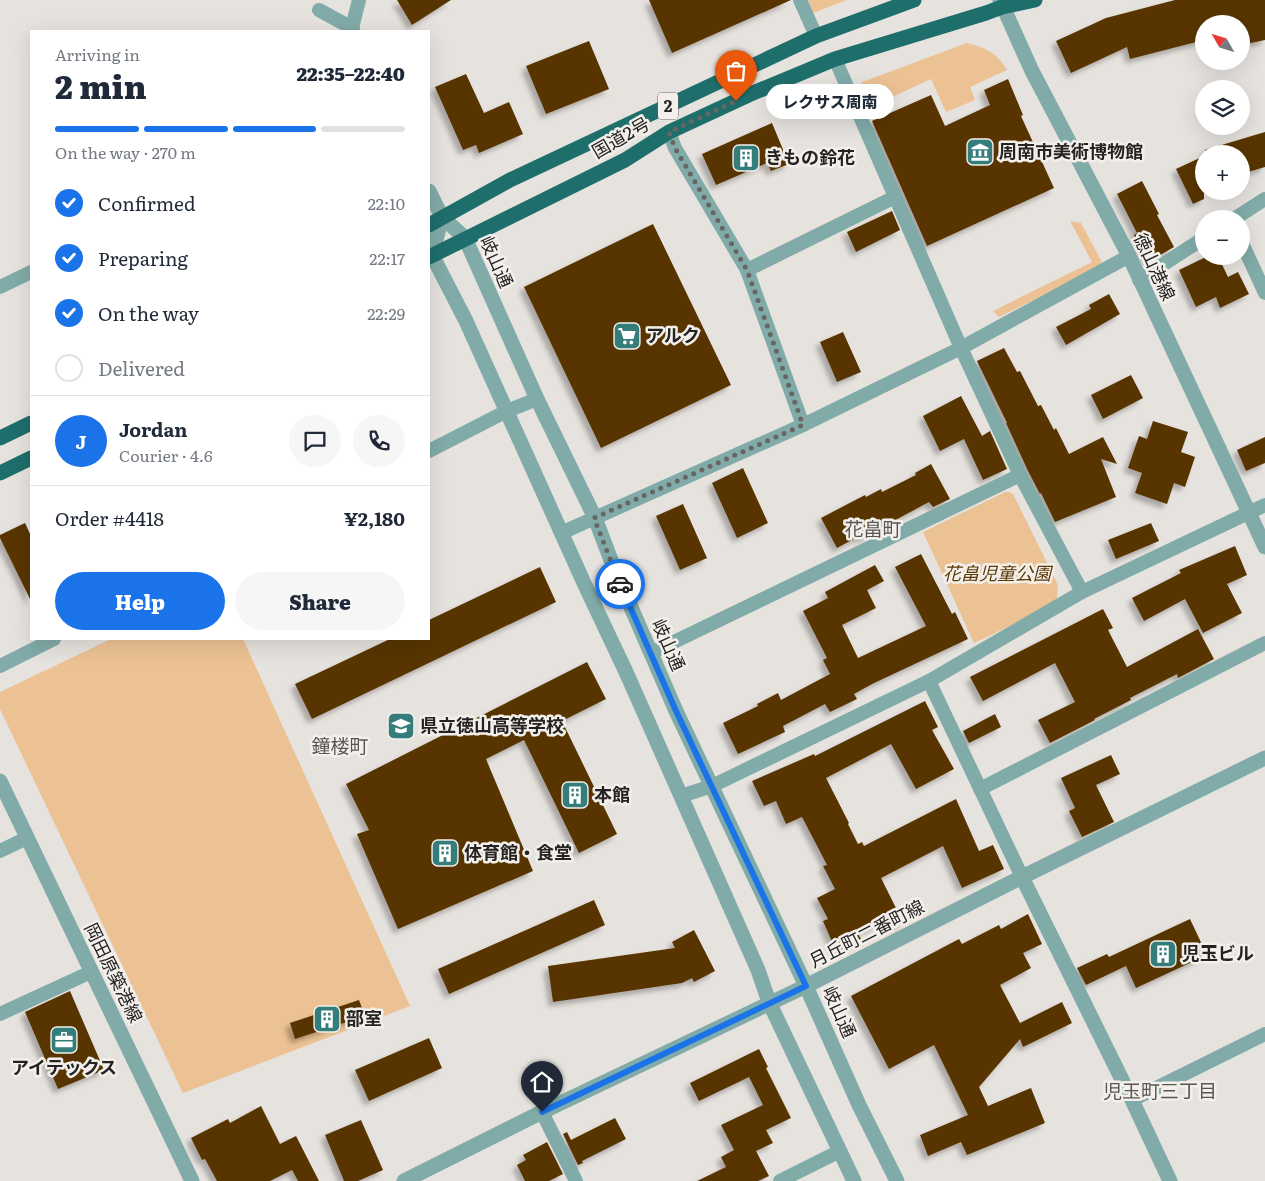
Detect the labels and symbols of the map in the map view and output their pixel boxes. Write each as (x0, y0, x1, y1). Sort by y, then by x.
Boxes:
north arrow (1195, 15, 1250, 70)
pin (715, 50, 757, 101)
callout: レクサス周南 (766, 84, 894, 118)
road number: 2 (658, 92, 678, 120)
street label: 国道2号 (586, 109, 654, 164)
museum icon: 周南市美術博物館 (965, 137, 995, 167)
place label: 周南市美術博物館 (999, 137, 1143, 164)
building icon: きもの鈴花 (731, 143, 761, 173)
place label: きもの鈴花 (765, 143, 855, 170)
street label: 徳山港線 (1128, 228, 1183, 305)
street label: 岐山通 (474, 231, 521, 292)
supermarket icon: アルク (612, 321, 642, 351)
place label: アルク (646, 321, 700, 348)
district label: 花畠町 (844, 514, 902, 542)
courier (595, 559, 645, 609)
park label: 花畠児童公園 (943, 559, 1054, 586)
street label: 岐山通 (646, 614, 693, 675)
school or university icon: 県立徳山高等学校 (386, 711, 416, 741)
place label: 県立徳山高等学校 (420, 711, 564, 738)
district label: 鐘楼町 (311, 731, 369, 759)
building icon: 本館 (560, 780, 590, 810)
place label: 本館 (594, 780, 630, 807)
building icon: 体育館・食堂 (430, 838, 460, 868)
place label: 体育館・食堂 (464, 838, 572, 865)
street label: 月丘町二番町線 (804, 892, 929, 973)
street label: 岡田原築港線 (79, 918, 150, 1027)
building icon: 児玉ビル (1148, 939, 1178, 969)
place label: 児玉ビル (1182, 939, 1254, 966)
street label: 岐山通 (817, 981, 864, 1042)
building icon: 部室 (312, 1004, 342, 1034)
place label: 部室 (346, 1004, 382, 1031)
office icon: アイテックス (49, 1025, 79, 1055)
place label: アイテックス (11, 1053, 117, 1080)
pin (521, 1061, 563, 1112)
district label: 児玉町三丁目 (1103, 1076, 1217, 1104)

